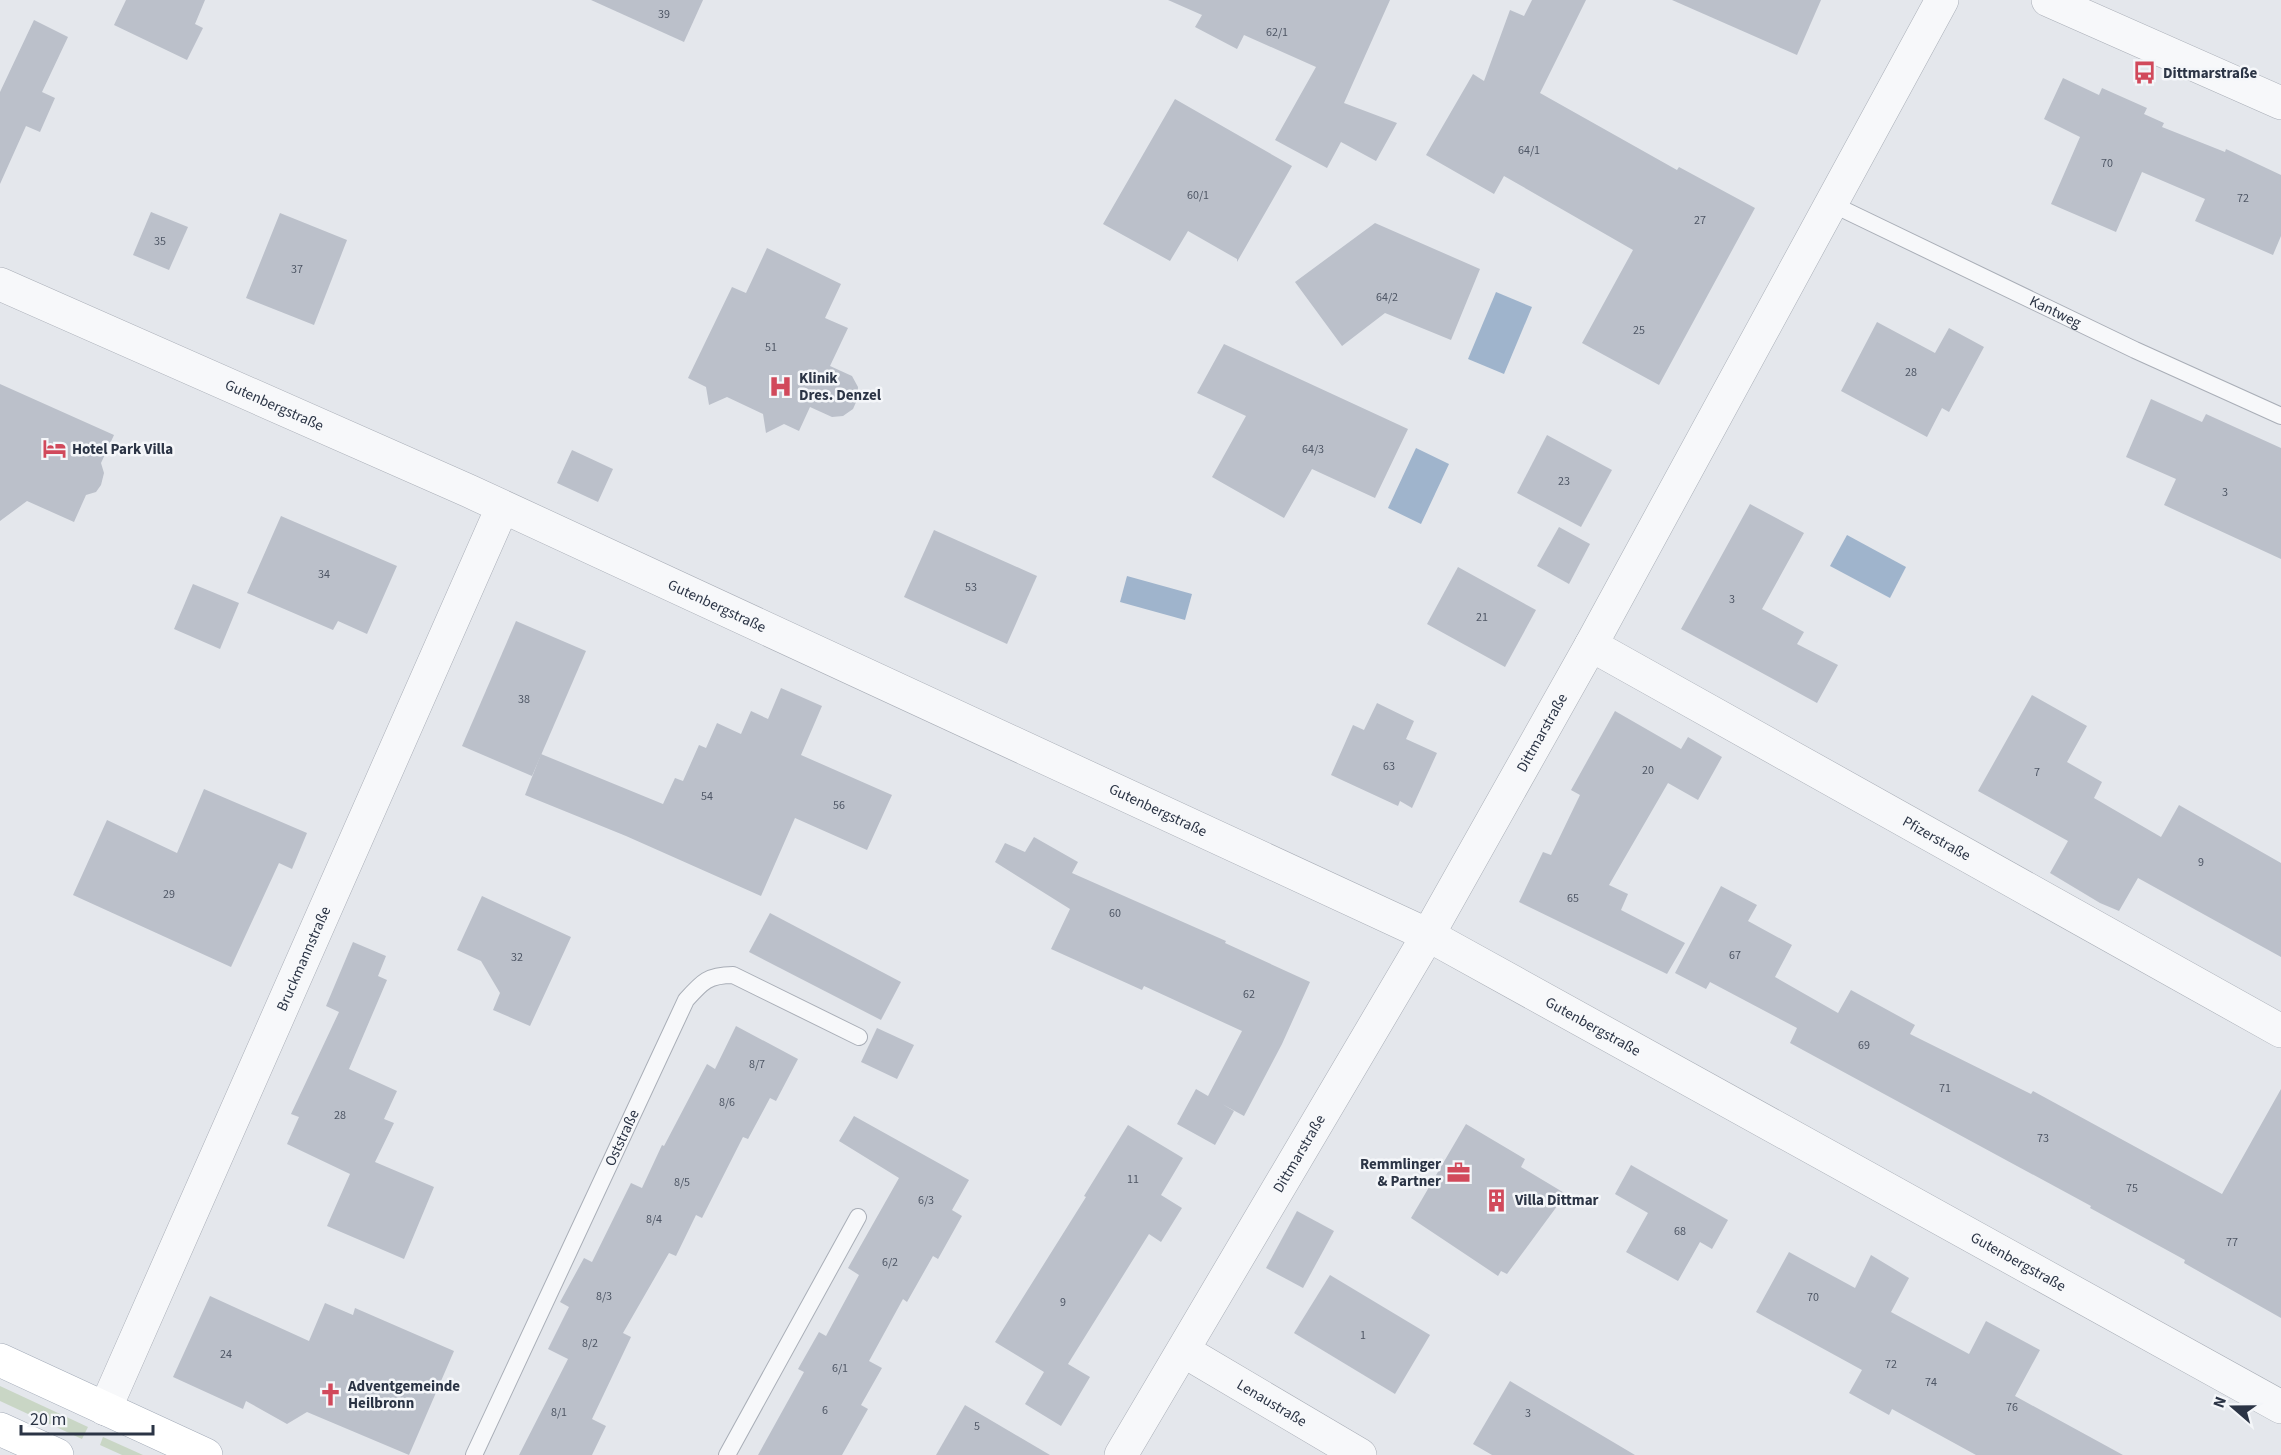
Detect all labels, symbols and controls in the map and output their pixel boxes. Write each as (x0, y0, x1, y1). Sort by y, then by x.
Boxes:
house number: 39 (658, 6, 670, 23)
house number: 62/1 (1266, 24, 1288, 41)
bus stop icon: Dittmarstraße (2132, 60, 2158, 86)
place label: Dittmarstraße (2163, 63, 2257, 84)
house number: 64/1 (1518, 142, 1540, 159)
house number: 70 (2101, 155, 2113, 172)
house number: 60/1 (1187, 187, 1209, 204)
house number: 72 (2237, 190, 2249, 207)
house number: 27 (1694, 212, 1706, 229)
house number: 35 (154, 233, 166, 250)
house number: 37 (291, 261, 303, 278)
house number: 64/2 (1376, 289, 1398, 306)
street label: Kantweg (2026, 291, 2085, 334)
house number: 25 (1633, 322, 1645, 339)
house number: 51 (765, 339, 777, 356)
house number: 28 (1905, 364, 1917, 381)
place label: Klinik Dres. Denzel (799, 368, 882, 406)
hospital icon: Klinik Dres. Denzel (768, 374, 794, 400)
street label: Gutenbergstraße (222, 375, 327, 437)
hotel icon: Hotel Park Villa (41, 436, 67, 462)
place label: Hotel Park Villa (72, 439, 173, 460)
house number: 64/3 (1302, 441, 1324, 458)
house number: 23 (1558, 473, 1570, 490)
house number: 3 (2222, 484, 2228, 501)
house number: 34 (318, 566, 330, 583)
street label: Gutenbergstraße (664, 575, 769, 638)
house number: 53 (965, 579, 977, 596)
house number: 3 (1729, 591, 1735, 608)
house number: 21 (1476, 609, 1488, 626)
street label: Dittmarstraße (1512, 690, 1573, 776)
house number: 38 (518, 691, 530, 708)
house number: 63 (1383, 758, 1395, 775)
house number: 20 (1642, 762, 1654, 779)
house number: 7 (2034, 764, 2040, 781)
street label: Gutenbergstraße (1105, 779, 1210, 842)
house number: 54 (701, 788, 713, 805)
house number: 56 (833, 797, 845, 814)
street label: Pfizerstraße (1898, 811, 1974, 866)
house number: 9 (2198, 854, 2204, 871)
house number: 29 (163, 886, 175, 903)
house number: 65 (1567, 890, 1579, 907)
street label: Bruckmannstraße (272, 903, 336, 1015)
house number: 60 (1109, 905, 1121, 922)
house number: 67 (1729, 947, 1741, 964)
house number: 32 (511, 949, 523, 966)
house number: 62 (1243, 986, 1255, 1003)
street label: Gutenbergstraße (1541, 992, 1644, 1062)
house number: 69 (1858, 1037, 1870, 1054)
house number: 8/7 (749, 1056, 765, 1073)
house number: 71 (1939, 1080, 1951, 1097)
house number: 8/6 (719, 1094, 735, 1111)
street label: Oststraße (600, 1106, 645, 1170)
house number: 28 (334, 1107, 346, 1124)
street label: Dittmarstraße (1268, 1111, 1331, 1197)
house number: 73 (2037, 1130, 2049, 1147)
place label: Remmlinger & Partner (1360, 1154, 1441, 1192)
office icon: Remmlinger & Partner (1446, 1160, 1472, 1186)
house number: 11 (1127, 1171, 1139, 1188)
house number: 8/5 (674, 1174, 690, 1191)
house number: 75 (2126, 1180, 2138, 1197)
building icon: Villa Dittmar (1484, 1187, 1510, 1213)
place label: Villa Dittmar (1514, 1190, 1599, 1211)
house number: 6/3 (918, 1192, 934, 1209)
house number: 8/4 (646, 1211, 662, 1228)
house number: 68 (1674, 1223, 1686, 1240)
street label: Gutenbergstraße (1967, 1227, 2069, 1297)
house number: 77 (2226, 1234, 2238, 1251)
house number: 6/2 (882, 1254, 898, 1271)
house number: 8/3 (596, 1288, 612, 1305)
house number: 70 (1807, 1289, 1819, 1306)
house number: 9 (1060, 1294, 1066, 1311)
house number: 1 (1360, 1327, 1366, 1344)
house number: 8/2 (582, 1335, 598, 1352)
house number: 24 (220, 1346, 232, 1363)
house number: 72 (1885, 1356, 1897, 1373)
house number: 6/1 (832, 1360, 848, 1377)
street label: Lenaustraße (1233, 1374, 1311, 1432)
house number: 74 (1925, 1374, 1937, 1391)
place label: Adventgemeinde Heilbronn (347, 1376, 460, 1414)
north arrow (2203, 1377, 2263, 1437)
church icon: Adventgemeinde Heilbronn (317, 1382, 343, 1408)
text: N (2208, 1393, 2232, 1411)
scale bar (21, 1398, 153, 1436)
house number: 76 (2006, 1399, 2018, 1416)
house number: 6 (822, 1402, 828, 1419)
house number: 8/1 (551, 1404, 567, 1421)
house number: 3 (1525, 1405, 1531, 1422)
text: 20 m (30, 1407, 66, 1432)
house number: 5 (974, 1418, 980, 1435)

